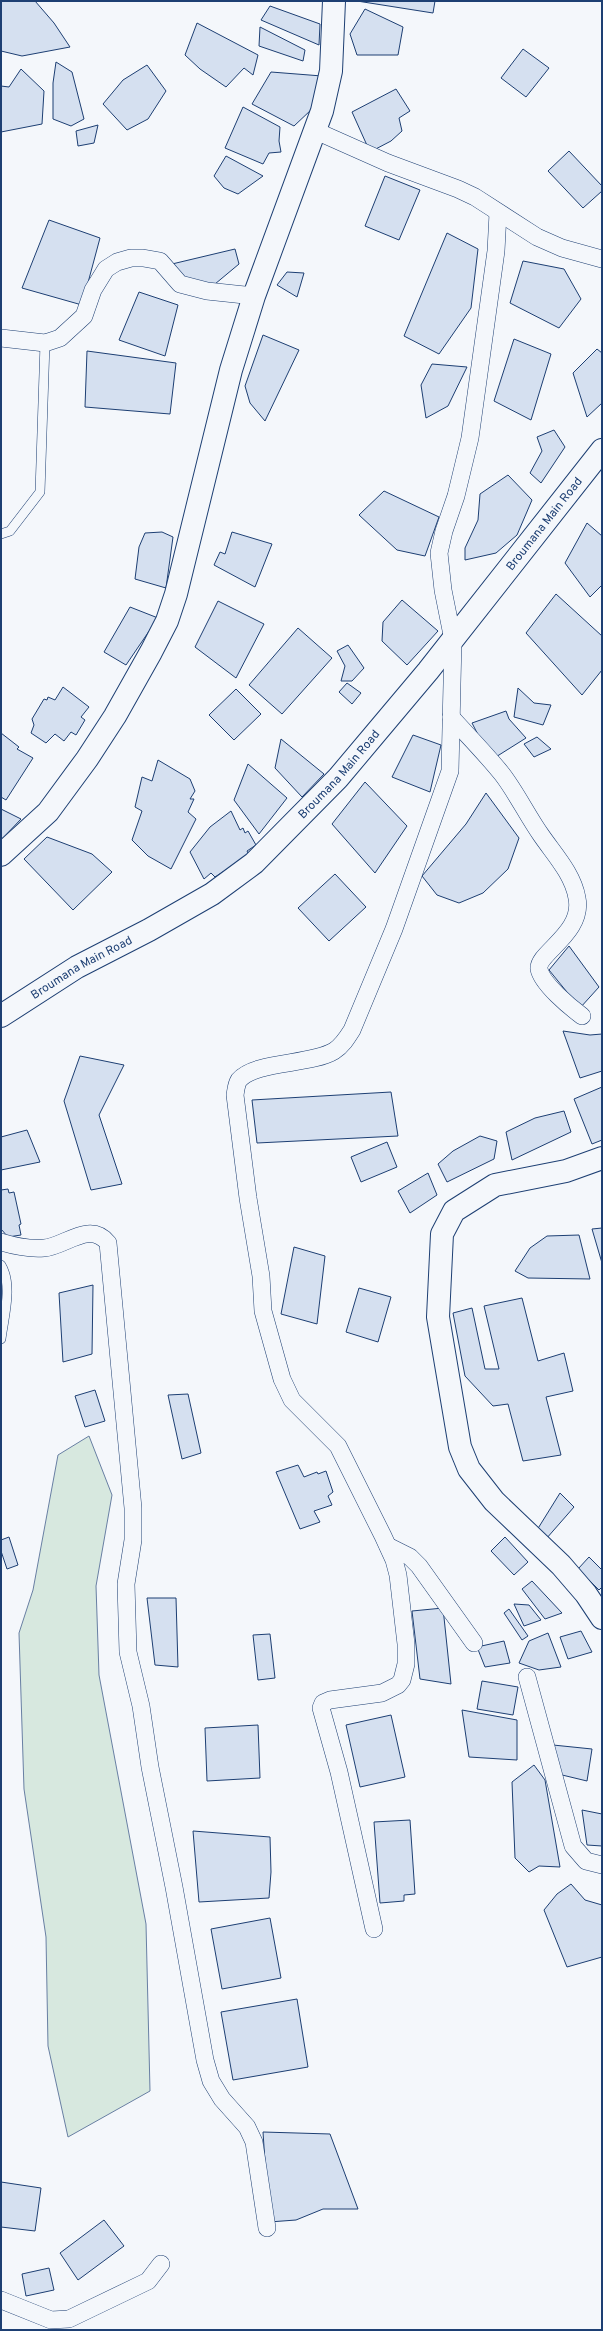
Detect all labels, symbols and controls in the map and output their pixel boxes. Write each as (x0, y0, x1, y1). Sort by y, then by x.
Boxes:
street label: Broumana Main Road (503, 474, 587, 574)
street label: Broumana Main Road (295, 727, 384, 823)
street label: Broumana Main Road (28, 933, 135, 1004)

